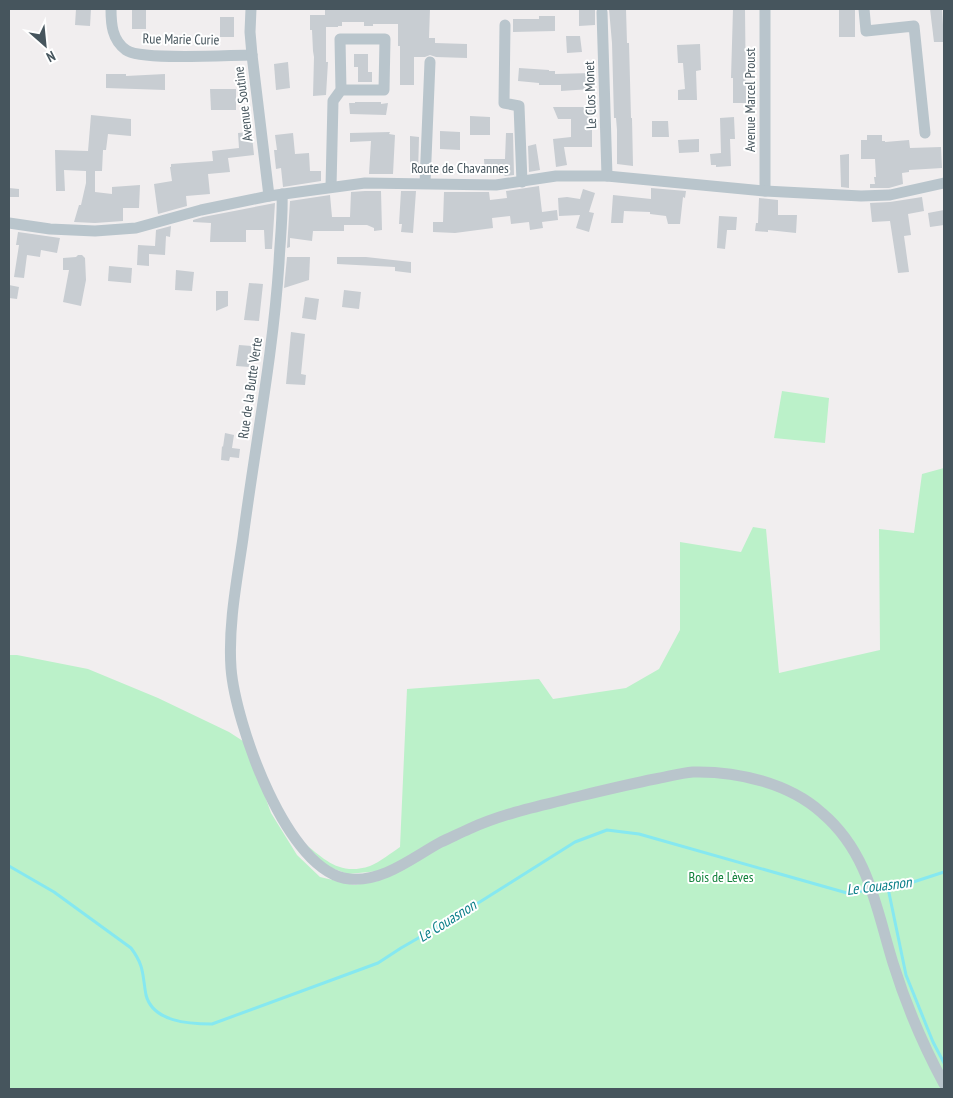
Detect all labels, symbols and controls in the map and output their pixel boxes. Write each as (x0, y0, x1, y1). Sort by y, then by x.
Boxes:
north arrow (20, 20, 70, 70)
street label: Rue Marie Curie (143, 29, 220, 49)
text: N (43, 47, 58, 66)
street label: Avenue Marcel Proust (741, 48, 759, 152)
street label: Le Clos Monet (580, 61, 600, 129)
street label: Avenue Soutine (229, 65, 257, 142)
street label: Route de Chavannes (411, 159, 509, 177)
street label: Rue de la Butte Verte (234, 336, 266, 440)
park label: Bois de Lèves (689, 868, 754, 886)
water label: Le Couasnon (845, 872, 914, 899)
water label: Le Couasnon (414, 895, 481, 946)

